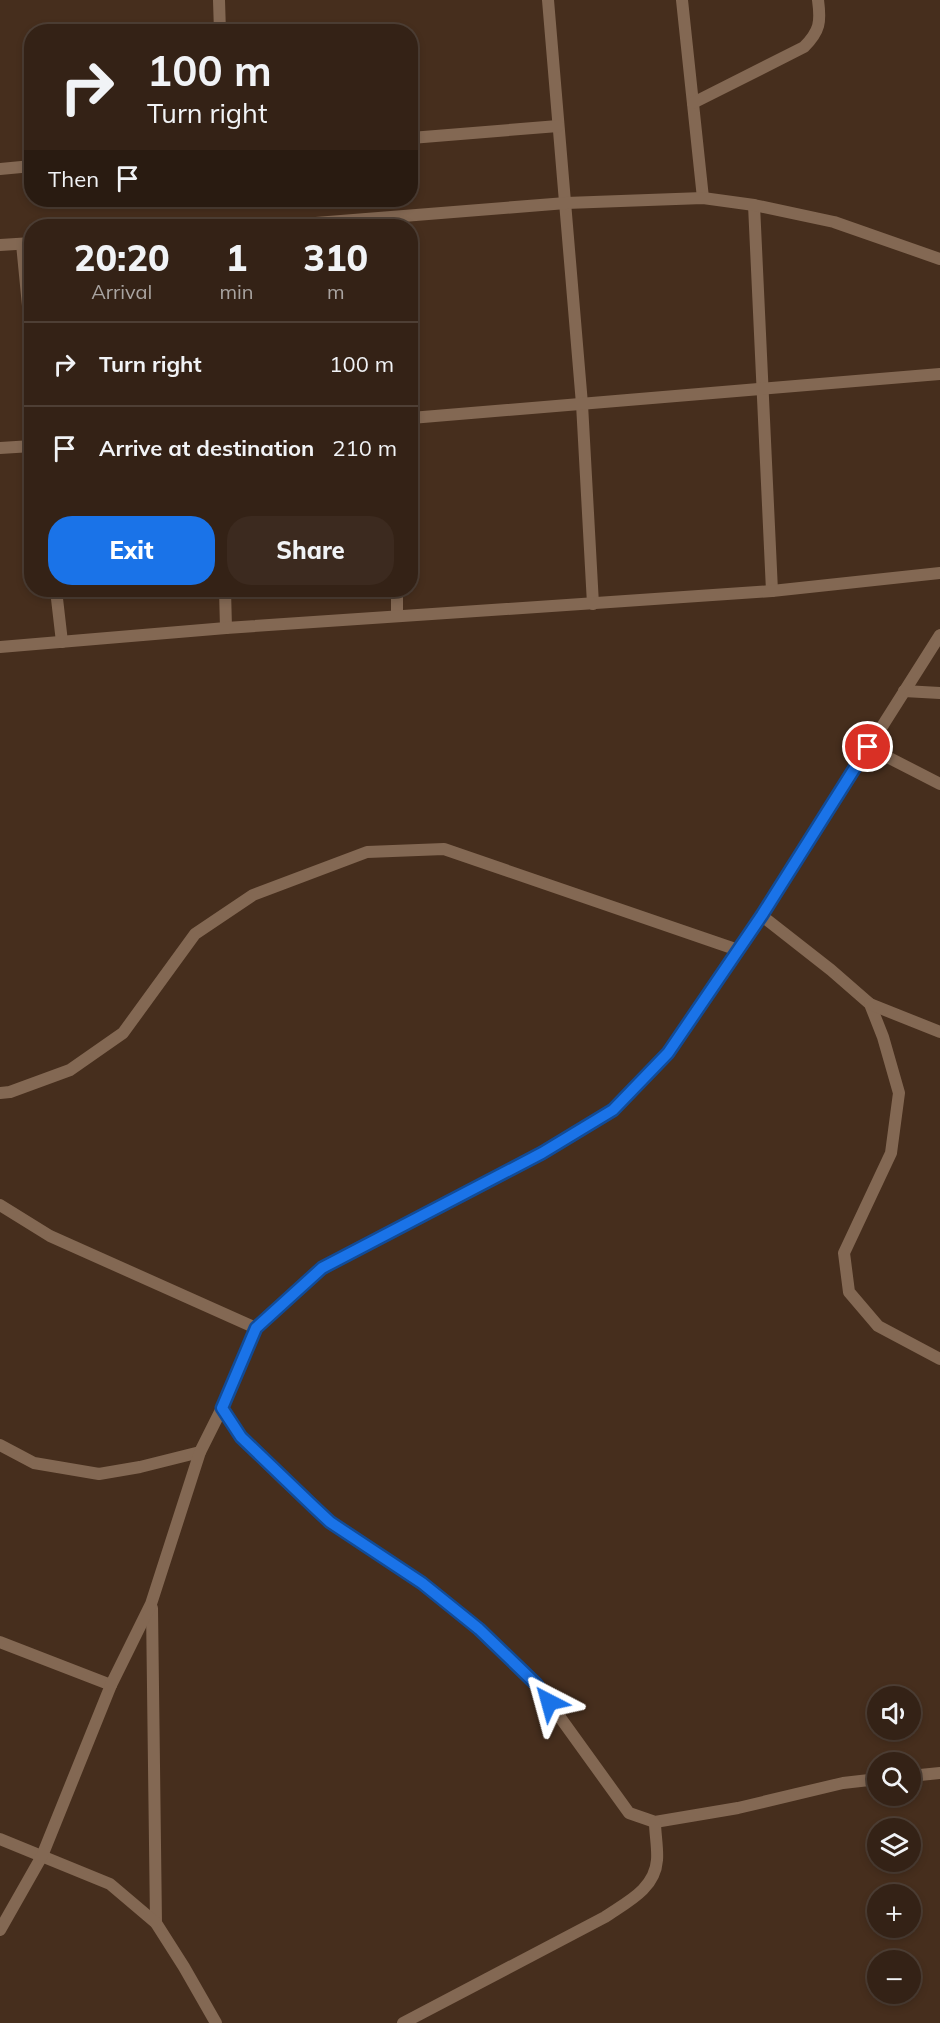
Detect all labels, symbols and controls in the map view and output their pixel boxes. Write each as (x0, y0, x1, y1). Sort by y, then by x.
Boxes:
text: 100 m (147, 44, 272, 97)
icon: right (48, 48, 126, 126)
text: Turn right (147, 96, 267, 130)
icon: arrive (111, 162, 144, 195)
text: Then (48, 165, 99, 193)
text: 20:20 (74, 235, 170, 280)
text: 1 (226, 235, 247, 280)
text: 310 (303, 235, 368, 280)
text: Arrival (91, 279, 152, 304)
text: min (219, 279, 254, 304)
text: m (327, 279, 345, 304)
icon: right (48, 348, 81, 381)
text: Turn right (99, 350, 202, 378)
text: 100 m (329, 350, 394, 378)
icon: arrive (48, 432, 81, 465)
text: Arrive at destination (99, 434, 314, 462)
text: 210 m (332, 434, 397, 462)
button: Exit (48, 516, 215, 585)
button: Share (227, 516, 394, 585)
pin (842, 721, 893, 772)
icon: arrive (851, 730, 884, 763)
position arrow (517, 1670, 581, 1734)
map controls (867, 1686, 921, 2004)
button: sound (867, 1686, 921, 1740)
button: search (867, 1752, 921, 1806)
button: layers (867, 1818, 921, 1872)
button: + (867, 1884, 921, 1938)
button: − (867, 1950, 921, 2004)

